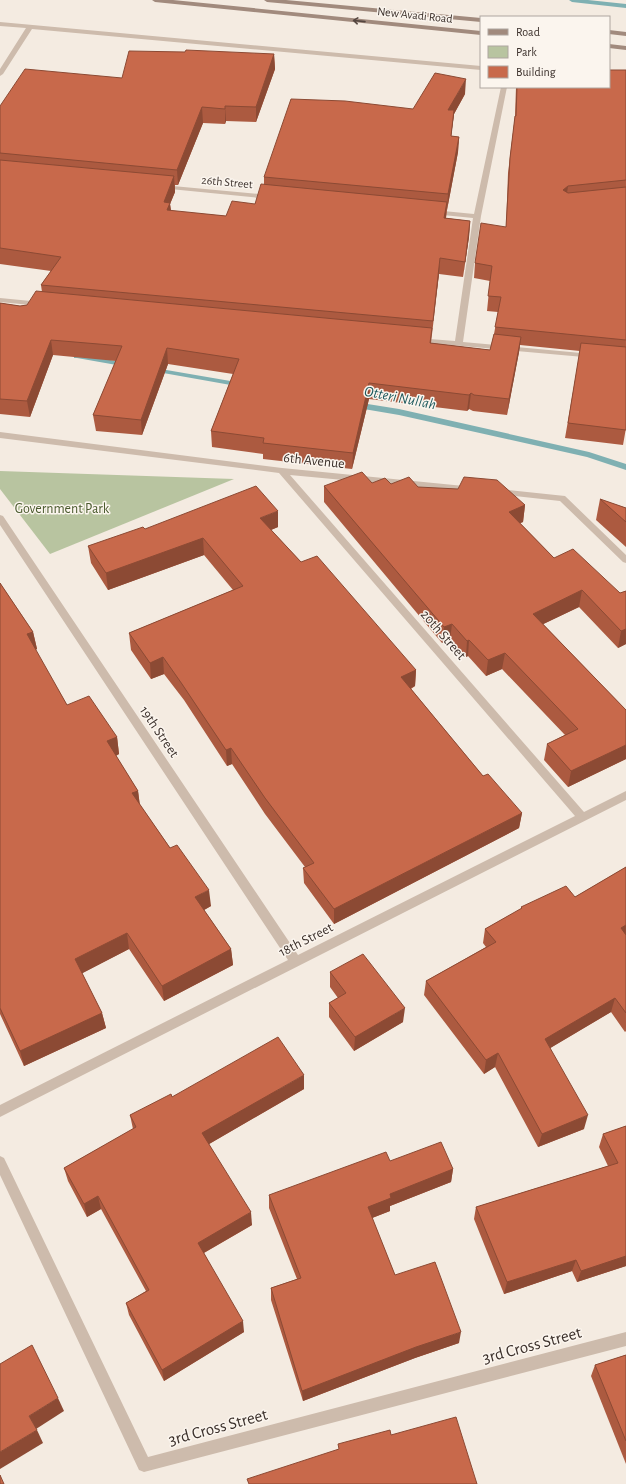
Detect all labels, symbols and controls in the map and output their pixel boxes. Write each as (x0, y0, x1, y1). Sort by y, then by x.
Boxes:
street label: New Avadi Road (377, 5, 453, 25)
legend (480, 16, 610, 88)
one-way arrow (353, 17, 366, 24)
text: Road (516, 26, 540, 38)
text: Park (516, 46, 537, 58)
text: Building (516, 66, 556, 78)
street label: 26th Street (201, 174, 253, 190)
water label: Otteri Nullah (363, 384, 437, 412)
street label: 6th Avenue (283, 451, 345, 471)
park label: Government Park (15, 502, 110, 516)
street label: 20th Street (418, 607, 469, 663)
street label: 19th Street (137, 704, 181, 761)
street label: 18th Street (277, 920, 336, 960)
street label: 3rd Cross Street (481, 1323, 584, 1366)
street label: 3rd Cross Street (167, 1405, 270, 1448)

